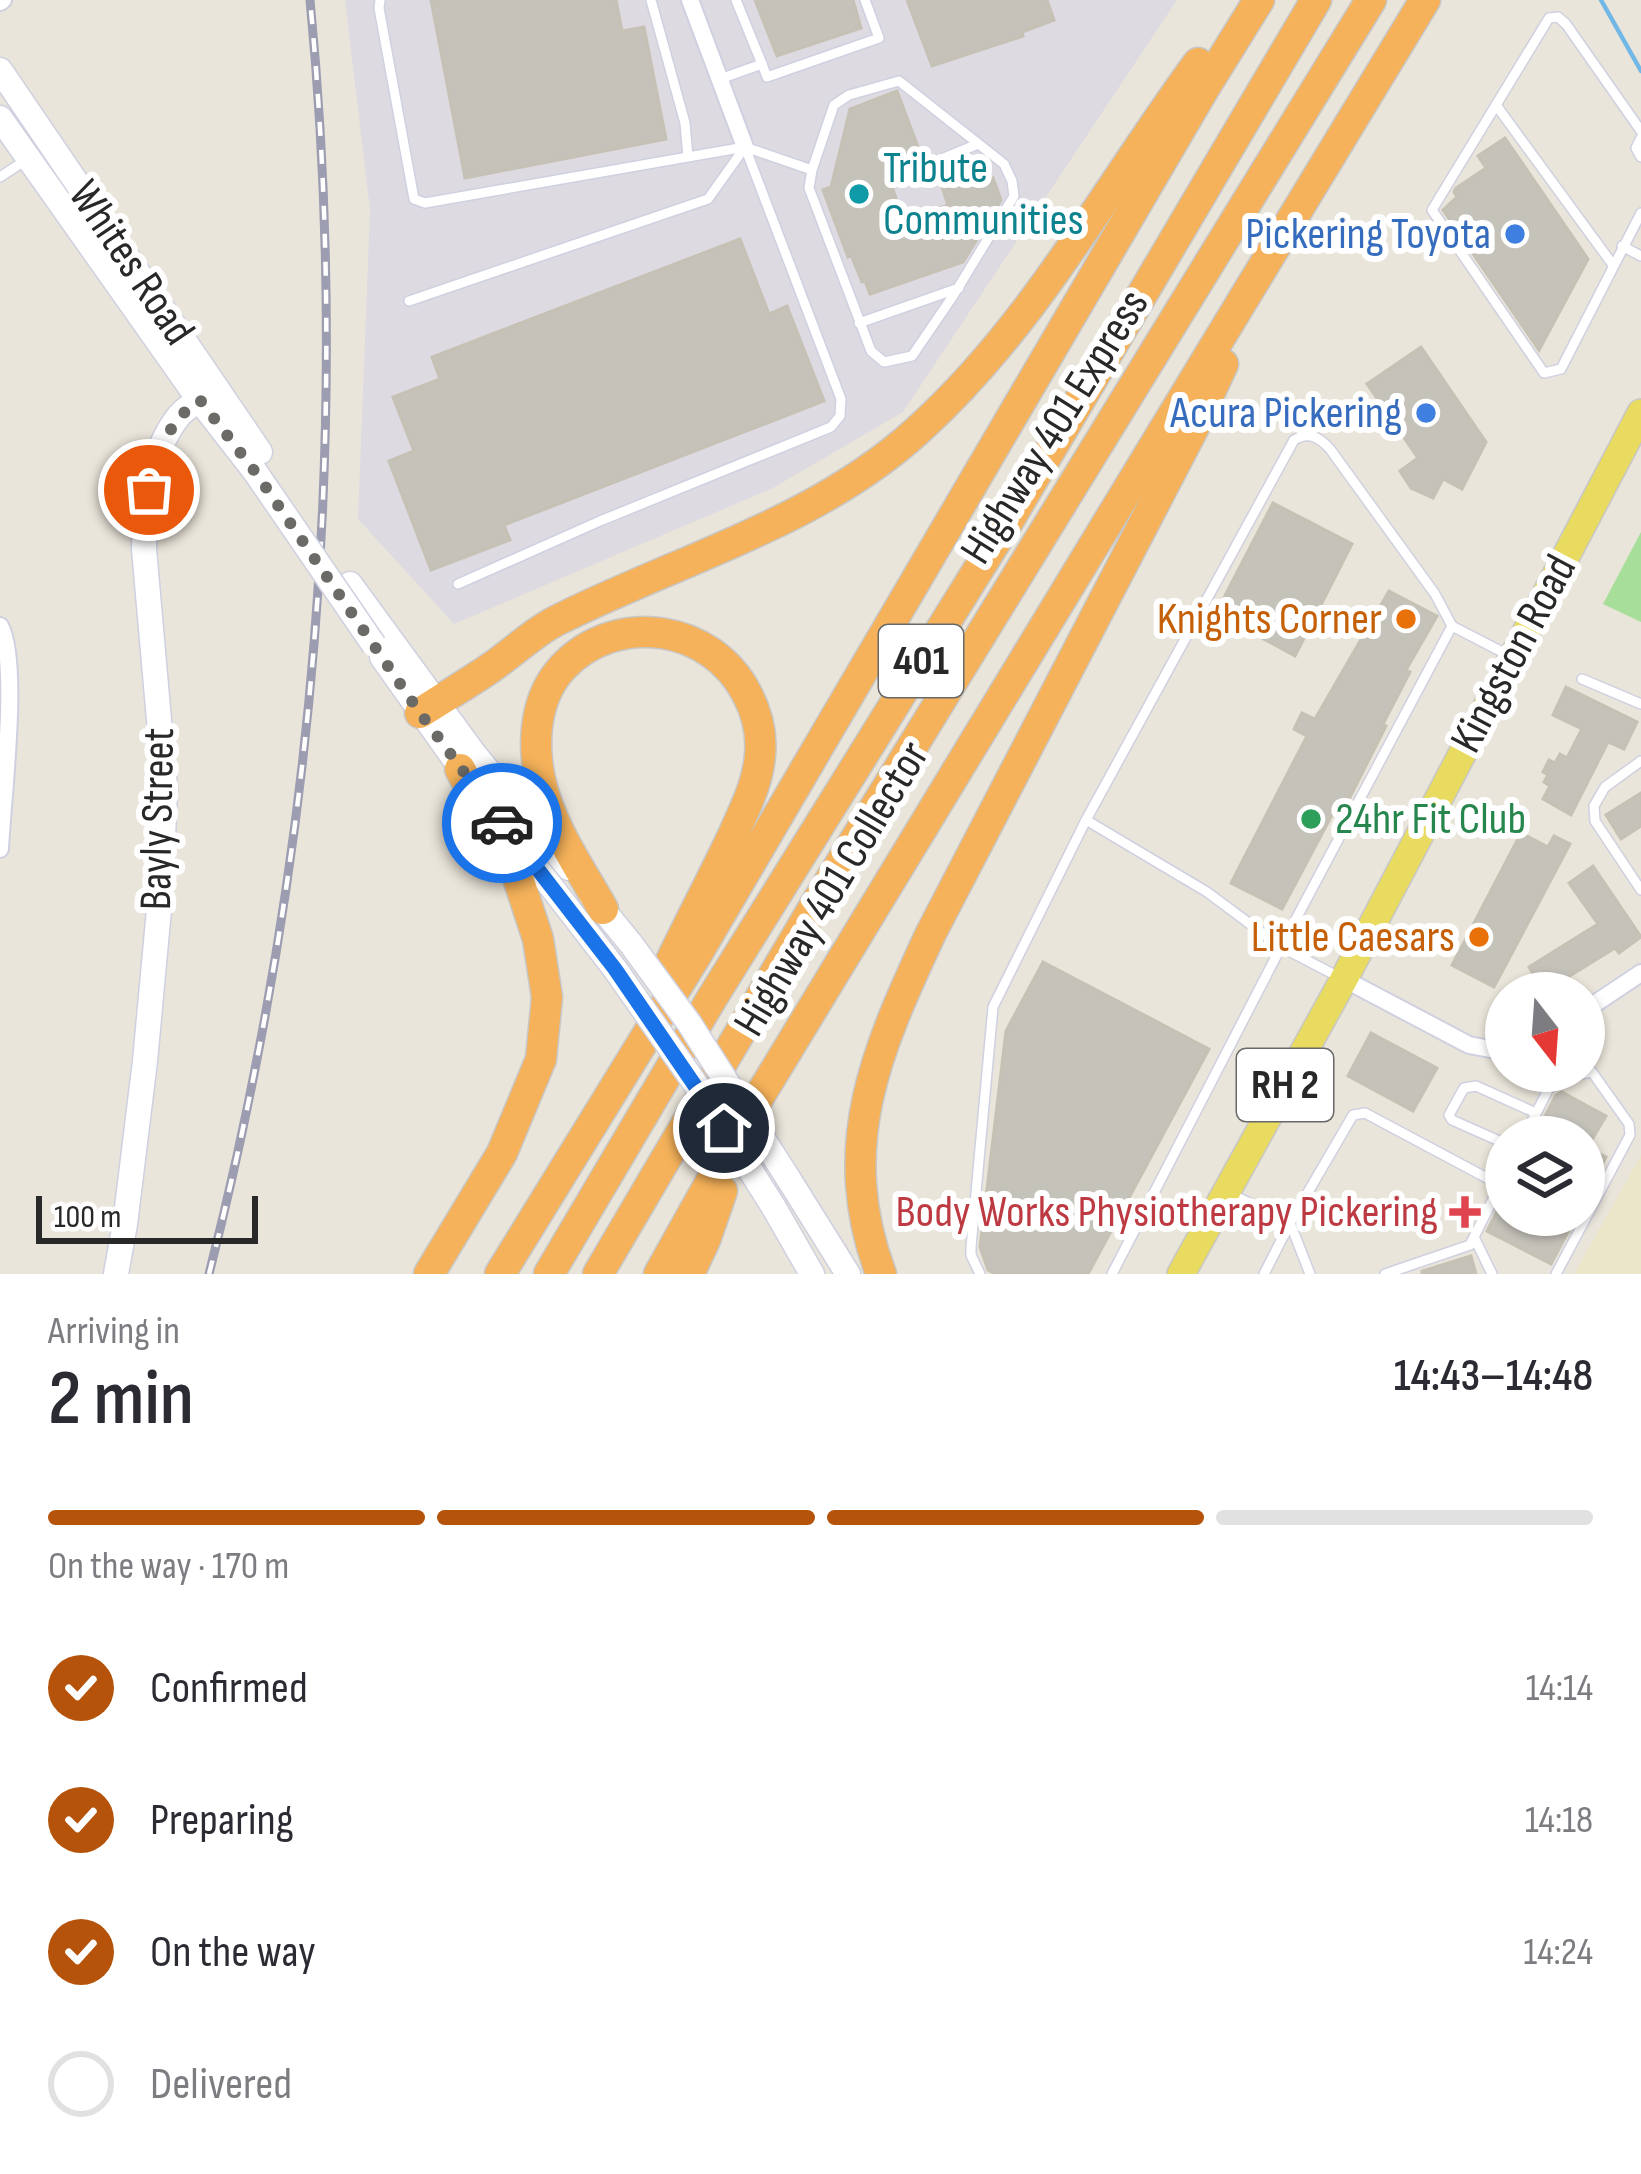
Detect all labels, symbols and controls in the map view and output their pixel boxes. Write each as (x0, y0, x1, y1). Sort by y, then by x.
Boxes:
place label: Tribute Communities (883, 141, 1084, 248)
street label: Whites Road (56, 170, 206, 356)
marker: Tribute Communities (846, 181, 872, 207)
place label: Pickering Toyota (1245, 207, 1491, 262)
marker: Pickering Toyota (1502, 221, 1528, 247)
street label: Highway 401 Express (949, 280, 1161, 574)
place label: Acura Pickering (1169, 386, 1402, 441)
marker: Acura Pickering (1413, 400, 1439, 426)
pin (98, 439, 200, 541)
icon: bag (116, 457, 182, 523)
street label: Kingston Road (1439, 546, 1589, 762)
place label: Knights Corner (1157, 592, 1382, 647)
marker: Knights Corner (1393, 606, 1419, 632)
road number: 401 (879, 625, 963, 697)
street label: Bayly Street (129, 727, 187, 911)
street label: Highway 401 Collector (722, 732, 942, 1046)
courier (442, 763, 562, 883)
icon: car (469, 790, 535, 856)
place label: 24hr Fit Club (1335, 792, 1526, 847)
marker: 24hr Fit Club (1298, 806, 1324, 832)
place label: Little Caesars (1251, 910, 1455, 965)
marker: Little Caesars (1466, 924, 1492, 950)
north arrow (1485, 972, 1605, 1092)
map controls (1485, 972, 1605, 1236)
road number: RH 2 (1237, 1049, 1333, 1121)
pin (673, 1077, 775, 1179)
icon: home (691, 1095, 757, 1161)
button: layers (1485, 1116, 1605, 1236)
place label: Body Works Physiotherapy Pickering (896, 1185, 1438, 1240)
scale bar (36, 1190, 258, 1243)
marker: Body Works Physiotherapy Pickering (1449, 1196, 1481, 1228)
text: 100 m (54, 1197, 121, 1237)
text: Arriving in (48, 1308, 180, 1355)
text: 14:43–14:48 (1394, 1349, 1593, 1404)
text: 2 min (48, 1353, 194, 1446)
text: On the way · 170 m (48, 1543, 289, 1590)
icon: check (48, 1655, 114, 1721)
text: Confirmed (150, 1661, 308, 1716)
text: 14:14 (1526, 1665, 1593, 1712)
icon: check (48, 1787, 114, 1853)
text: Preparing (150, 1793, 294, 1848)
text: 14:18 (1525, 1797, 1593, 1844)
icon: check (48, 1919, 114, 1985)
text: On the way (150, 1925, 316, 1980)
text: 14:24 (1524, 1929, 1593, 1976)
text: Delivered (150, 2057, 292, 2112)

